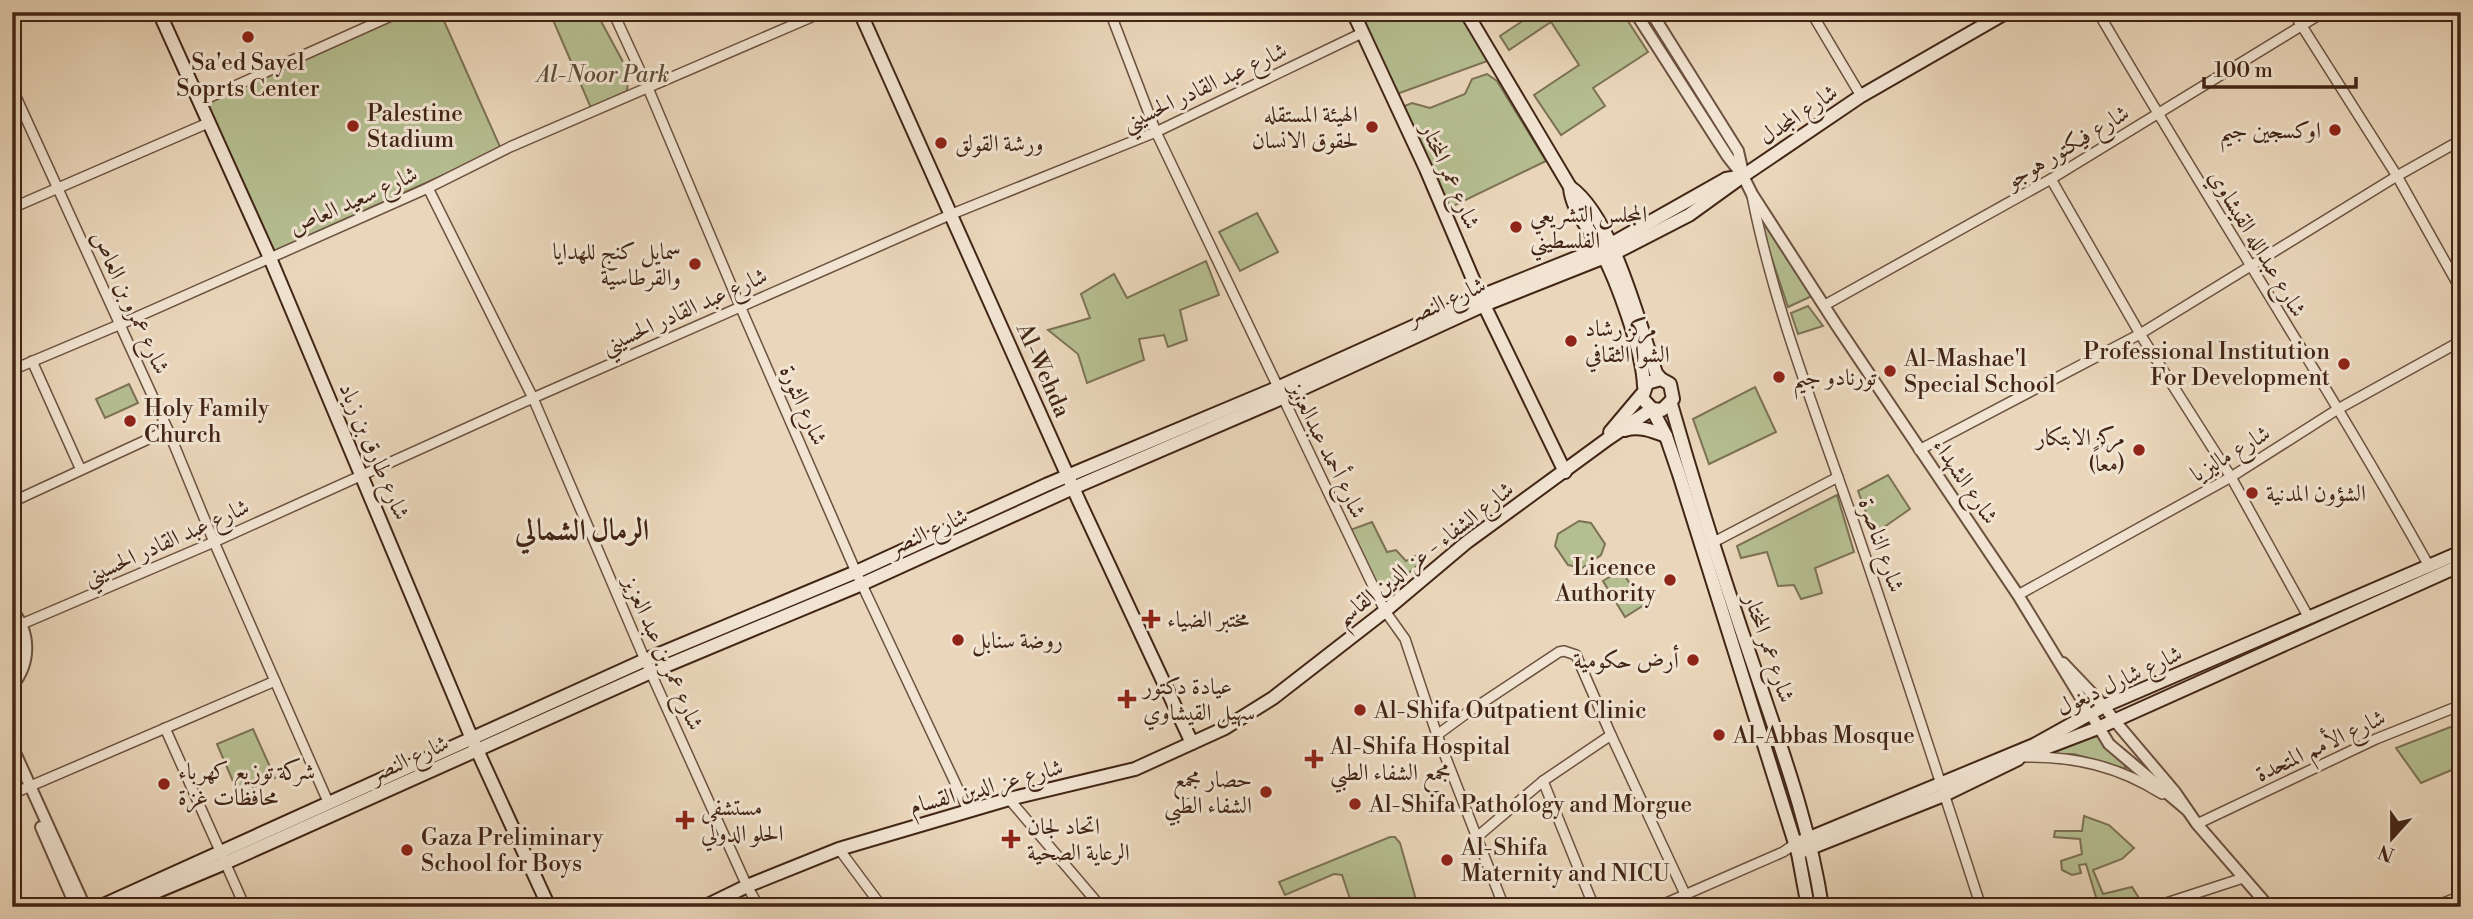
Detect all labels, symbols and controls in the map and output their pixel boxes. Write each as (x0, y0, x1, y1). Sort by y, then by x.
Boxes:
marker: Sa'ed Sayel Soprts Center (240, 29, 256, 45)
street label: شارع عبد القادر الحسيني (1117, 36, 1294, 143)
scale bar (2204, 46, 2356, 90)
place label: Sa'ed Sayel Soprts Center (176, 49, 320, 103)
text: 100 m (2214, 58, 2273, 84)
park label: Al-Noor Park (534, 61, 669, 89)
street label: شارع المجدل (1754, 78, 1846, 155)
street label: شارع فيكتور هوجو (1999, 99, 2137, 200)
place label: Palestine Stadium (367, 100, 463, 154)
place label: الهيئة المستقله لحقوق الانسان (1252, 101, 1358, 155)
street label: شارع عمر المختار (1409, 117, 1486, 236)
place label: اوكسجين جيم (2220, 117, 2321, 153)
marker: Palestine Stadium (345, 118, 361, 134)
marker: الهيئة المستقله لحقوق الانسان (1364, 119, 1380, 135)
marker: اوكسجين جيم (2327, 122, 2343, 138)
place label: ورشة القولق (955, 130, 1044, 158)
marker: ورشة القولق (933, 135, 949, 151)
street label: شارع سعيد العاص (285, 160, 424, 246)
street label: شارع عبدالله القيشاوي (2198, 165, 2312, 325)
place label: المجلس التشريعي الفلسطيني (1530, 201, 1647, 261)
marker: المجلس التشريعي الفلسطيني (1508, 219, 1524, 235)
street label: شارع عمرو بن العاص (80, 226, 176, 381)
place label: سمايل كنج للهدايا والقرطاسية (552, 238, 681, 292)
marker: سمايل كنج للهدايا والقرطاسية (687, 256, 703, 272)
street label: شارع عبد القادر الحسيني (597, 262, 774, 366)
street label: شارع النصر (1401, 271, 1492, 336)
place label: مركز رشاد الشوا الثقافي (1585, 315, 1670, 373)
street label: Al-Wehda (1010, 318, 1076, 422)
marker: مركز رشاد الشوا الثقافي (1563, 333, 1579, 349)
place label: Professional Institution For Development (2083, 338, 2330, 392)
place label: Al-Mashae'l Special School (1903, 345, 2056, 399)
marker: Professional Institution For Development (2336, 356, 2352, 372)
street label: شارع الثورة (768, 361, 833, 452)
marker: Al-Mashae'l Special School (1882, 363, 1898, 379)
place label: تورنادو جيم (1793, 364, 1877, 400)
marker: تورنادو جيم (1771, 369, 1787, 385)
street label: شارع أحمد عبدالعزيز (1277, 375, 1375, 525)
street label: شارع طارق بن زياد (328, 378, 416, 526)
place label: Holy Family Church (144, 395, 270, 449)
marker: Holy Family Church (122, 413, 138, 429)
street label: شارع ماليزيا (2186, 419, 2278, 493)
place label: مركز الابتكار (معاً) (2034, 424, 2125, 478)
street label: شارع الشهداء (1922, 433, 2004, 533)
marker: مركز الابتكار (معاً) (2131, 442, 2147, 458)
street label: شارع الشفاء - عز الدين القاسم (1330, 475, 1524, 639)
place label: الشؤون المدنية (2266, 480, 2366, 508)
marker: الشؤون المدنية (2244, 485, 2260, 501)
street label: شارع عبد القادر الحسيني (79, 493, 256, 597)
street label: شارع الناصرة (1847, 494, 1910, 598)
street label: شارع النصر (883, 502, 974, 567)
district label: الرمال الشمالي (514, 512, 649, 555)
place label: Licence Authority (1554, 554, 1657, 608)
street label: شارع عمر بن عبد العزيز (611, 570, 710, 737)
marker: Licence Authority (1662, 572, 1678, 588)
street label: شارع عمر المختار (1732, 588, 1801, 708)
place label: مختبر الضياء (1167, 606, 1249, 634)
marker: مختبر الضياء (1141, 609, 1161, 629)
place label: روضة سنابل (972, 627, 1063, 657)
marker: روضة سنابل (950, 632, 966, 648)
street label: شارع شارل ديغول (2052, 640, 2189, 727)
place label: أرض حكومية (1573, 644, 1680, 675)
marker: أرض حكومية (1685, 652, 1701, 668)
place label: عيادة دكتور سهيل القيشاوي (1141, 673, 1255, 731)
marker: عيادة دكتور سهيل القيشاوي (1117, 689, 1137, 709)
place label: Al-Shifa Outpatient Clinic (1373, 697, 1647, 725)
street label: شارع الأمم المتحدة (2250, 701, 2393, 795)
marker: Al-Shifa Outpatient Clinic (1352, 702, 1368, 718)
place label: Al-Abbas Mosque (1732, 722, 1915, 750)
marker: Al-Abbas Mosque (1711, 727, 1727, 743)
street label: شارع النصر (364, 729, 455, 794)
place label: Al-Shifa Hospital مجمع الشفاء الطبي (1329, 733, 1511, 793)
marker: Al-Shifa Hospital مجمع الشفاء الطبي (1304, 749, 1324, 769)
street label: شارع عز الدين القسام (906, 753, 1068, 826)
place label: شركة توزيع كهرباء محافظات غزة (178, 757, 315, 813)
place label: حصار مجمع الشفاء الطبي (1164, 766, 1252, 826)
marker: شركة توزيع كهرباء محافظات غزة (156, 776, 172, 792)
marker: حصار مجمع الشفاء الطبي (1258, 784, 1274, 800)
place label: Al-Shifa Pathology and Morgue (1368, 791, 1692, 819)
place label: مستشفى الحلو الدولي (701, 794, 784, 852)
marker: Al-Shifa Pathology and Morgue (1347, 796, 1363, 812)
north arrow (2358, 804, 2428, 874)
marker: مستشفى الحلو الدولي (675, 810, 695, 830)
place label: اتحاد لجان الرعاية الصحية (1027, 813, 1130, 867)
place label: Gaza Preliminary School for Boys (421, 824, 604, 878)
marker: اتحاد لجان الرعاية الصحية (1001, 829, 1021, 849)
place label: Al-Shifa Maternity and NICU (1460, 834, 1670, 888)
text: N (2375, 839, 2398, 867)
marker: Gaza Preliminary School for Boys (399, 842, 415, 858)
marker: Al-Shifa Maternity and NICU (1439, 852, 1455, 868)

